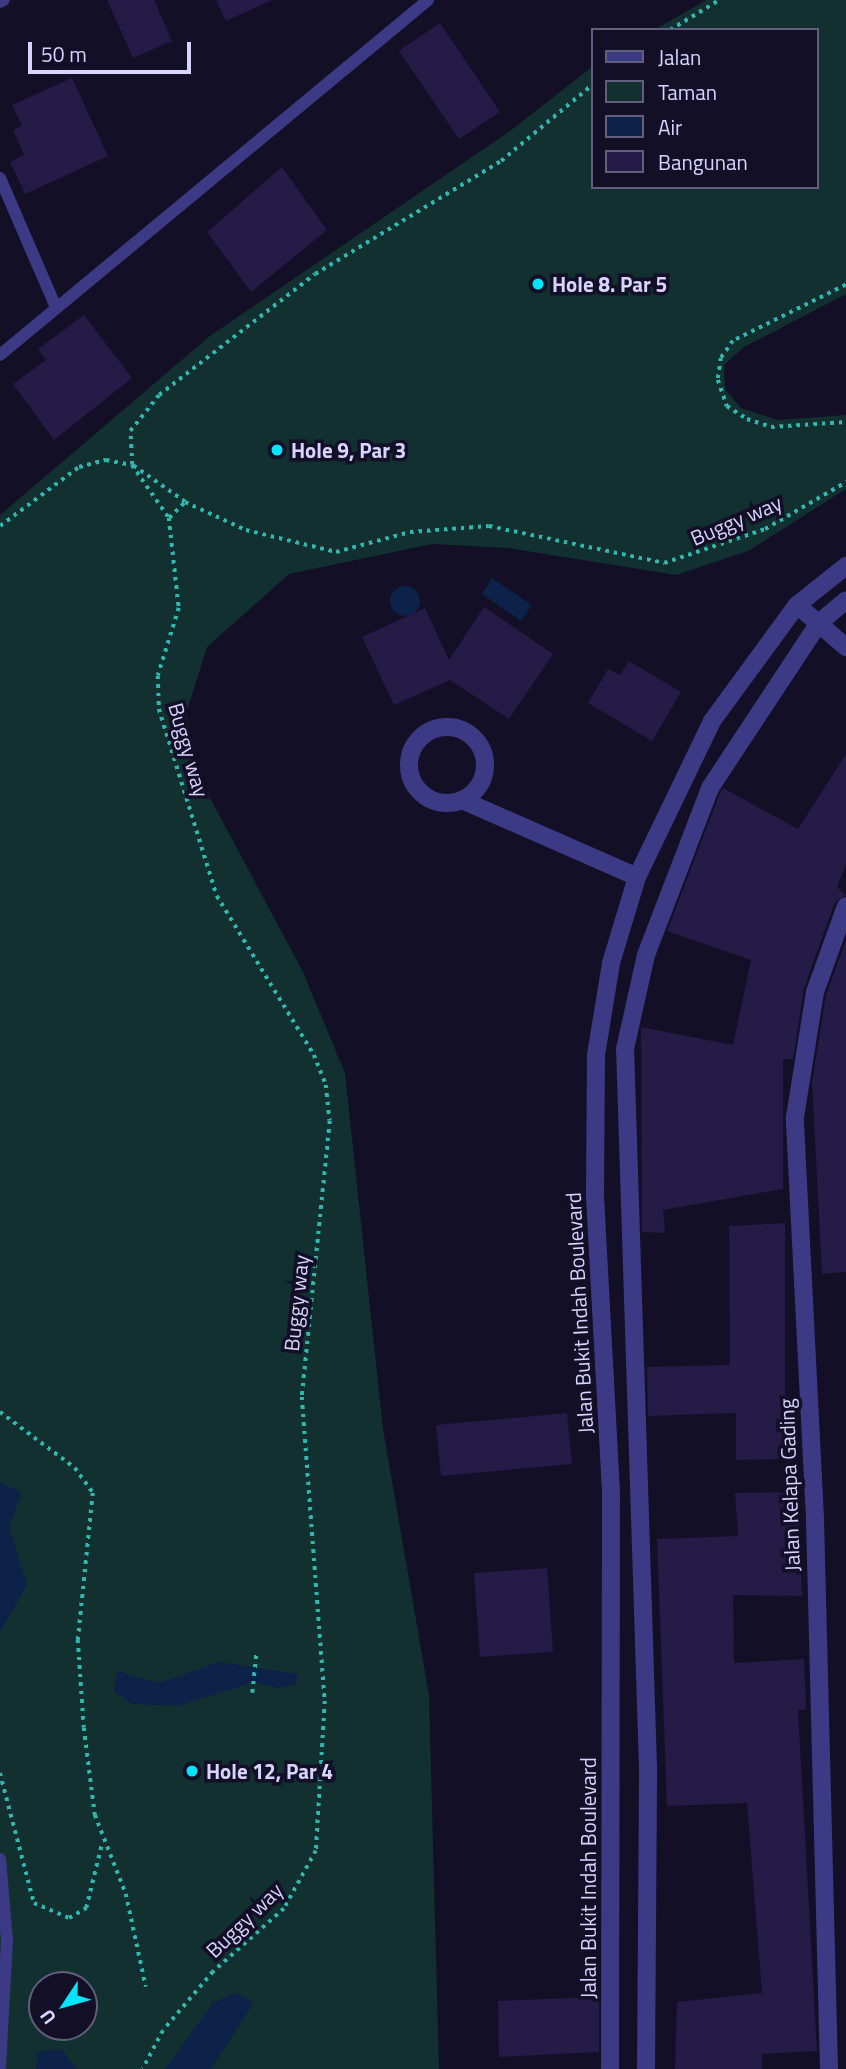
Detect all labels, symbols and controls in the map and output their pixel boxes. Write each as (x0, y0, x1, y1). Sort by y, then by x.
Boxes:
scale bar (32, 28, 194, 72)
legend (590, 28, 818, 189)
text: 50 m (41, 38, 87, 70)
text: Jalan (658, 41, 701, 73)
text: Taman (658, 76, 717, 108)
text: Air (658, 111, 682, 143)
text: Bangunan (658, 146, 748, 178)
place label: Hole 8. Par 5 (552, 271, 667, 297)
marker: Hole 8. Par 5 (530, 276, 546, 292)
place label: Hole 9, Par 3 (291, 437, 406, 463)
marker: Hole 9, Par 3 (269, 442, 285, 458)
street label: Buggy way (686, 489, 786, 551)
street label: Buggy way (164, 700, 214, 800)
street label: Jalan Bukit Indah Boulevard (560, 1192, 598, 1434)
street label: Buggy way (278, 1254, 314, 1352)
street label: Jalan Kelapa Gading (773, 1398, 805, 1572)
street label: Jalan Bukit Indah Boulevard (575, 1757, 601, 1999)
place label: Hole 12, Par 4 (206, 1758, 333, 1784)
marker: Hole 12, Par 4 (184, 1763, 200, 1779)
street label: Buggy way (200, 1877, 288, 1963)
north arrow (28, 1971, 98, 2041)
text: U (32, 2004, 63, 2031)

